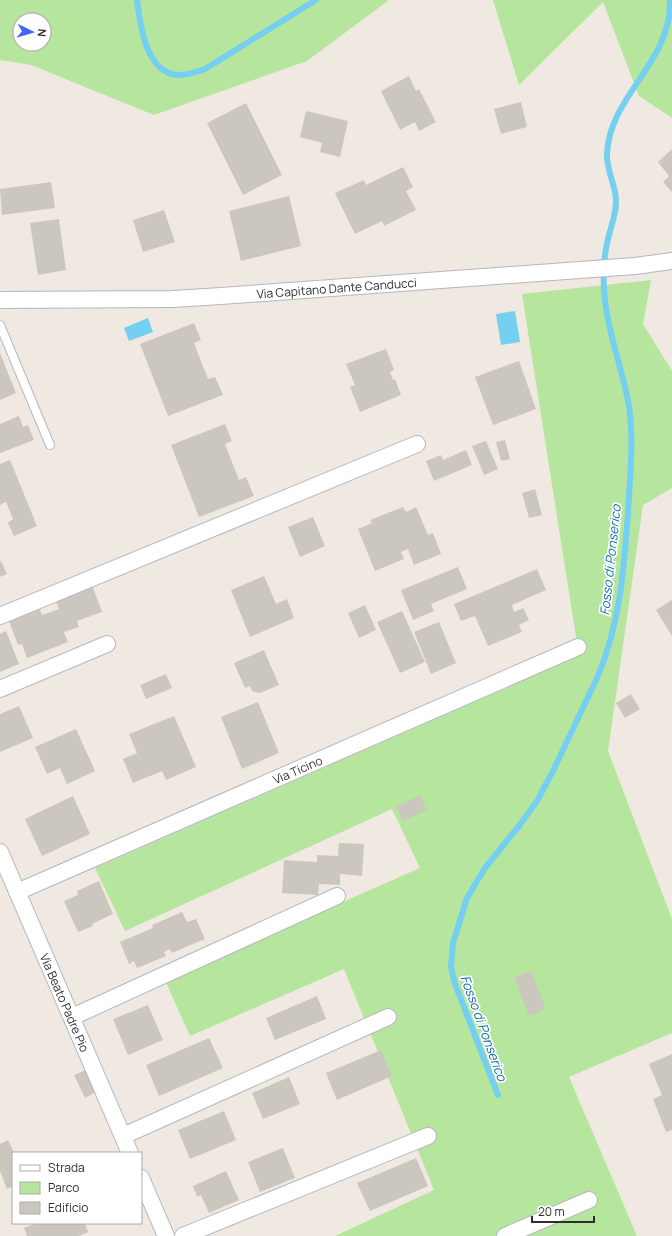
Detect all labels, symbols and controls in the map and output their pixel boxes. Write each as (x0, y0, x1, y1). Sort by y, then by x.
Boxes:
north arrow (12, 12, 52, 52)
text: N (35, 28, 50, 38)
street label: Via Capitano Dante Canducci (256, 273, 417, 302)
water label: Fosso di Ponserico (595, 502, 625, 616)
street label: Via Ticino (270, 751, 325, 788)
street label: Via Beato Padre Pio (36, 951, 94, 1054)
water label: Fosso di Ponserico (457, 973, 512, 1085)
legend (12, 1152, 142, 1224)
text: Strada (48, 1159, 85, 1176)
text: Parco (48, 1179, 79, 1196)
scale bar (532, 1198, 594, 1224)
text: Edificio (48, 1199, 88, 1216)
text: 20 m (538, 1203, 565, 1220)

